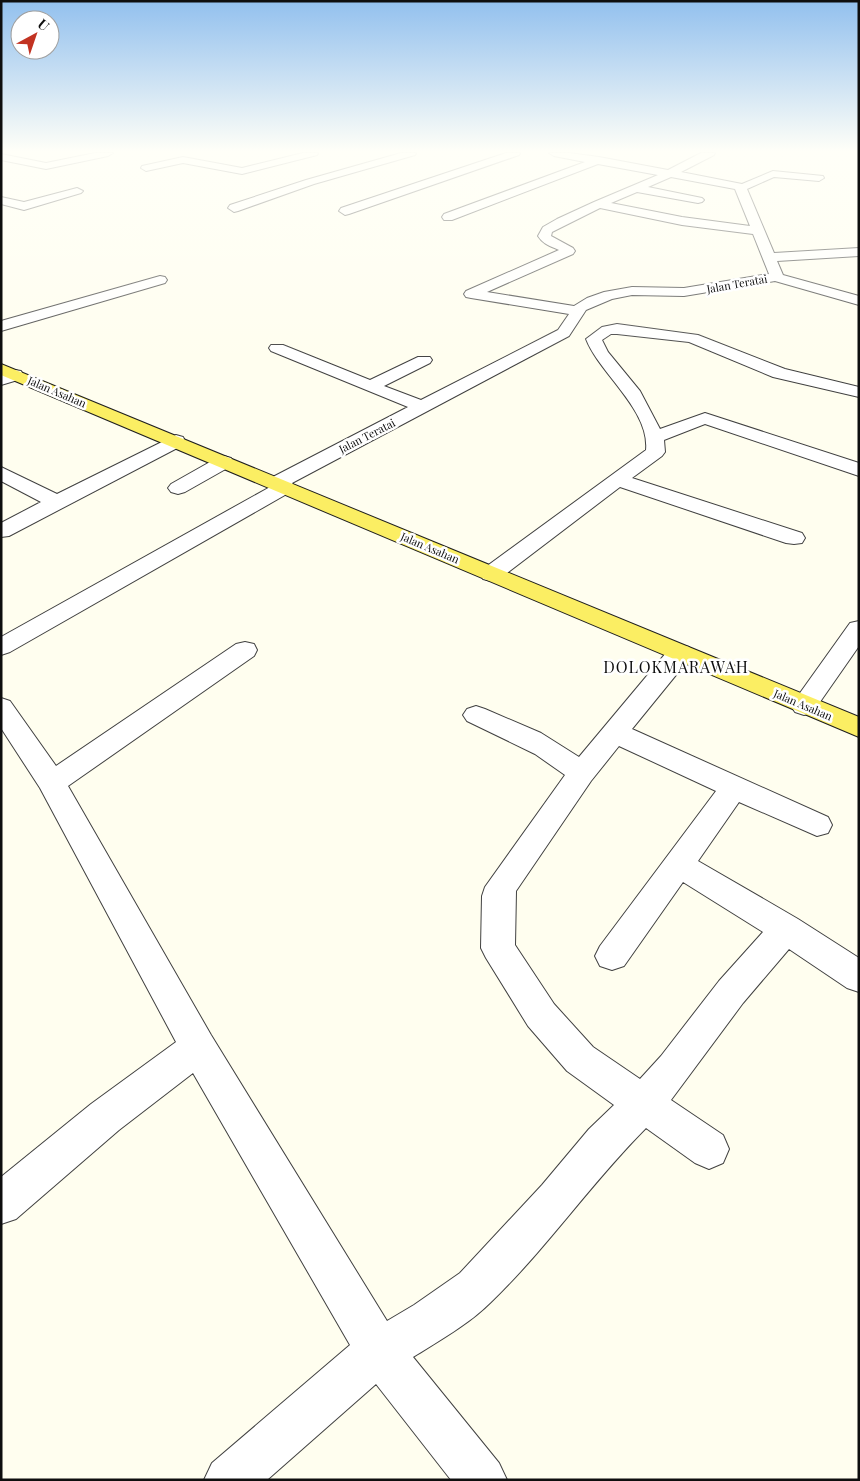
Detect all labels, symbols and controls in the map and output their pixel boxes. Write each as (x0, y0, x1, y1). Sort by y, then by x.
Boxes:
north arrow (10, 10, 60, 60)
text: U (34, 14, 54, 35)
street label: Jalan Teratai (704, 271, 768, 296)
street label: Jalan Asahan (25, 372, 89, 411)
street label: Jalan Teratai (335, 415, 398, 457)
street label: Jalan Asahan (398, 528, 462, 567)
district label: DOLOKMARAWAH (603, 656, 749, 677)
street label: Jalan Asahan (771, 685, 835, 724)

